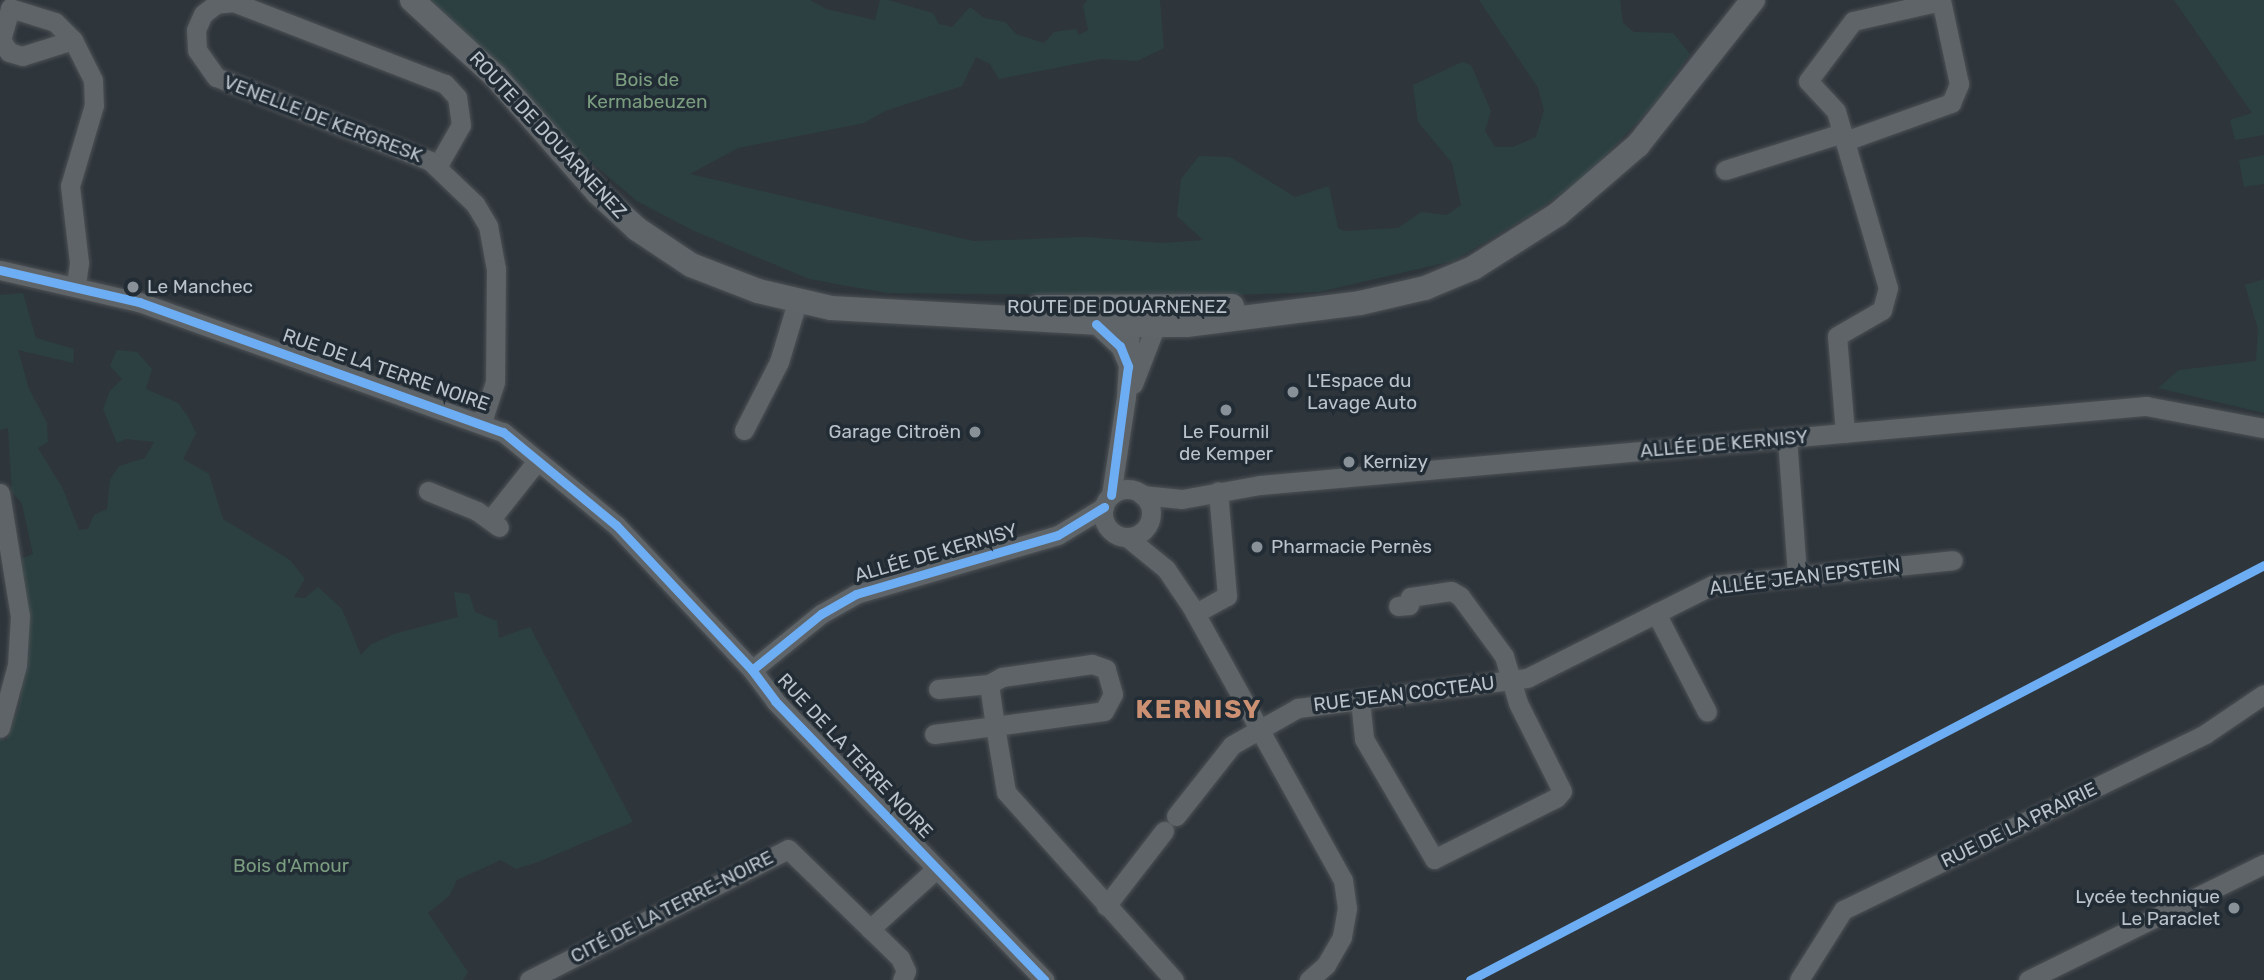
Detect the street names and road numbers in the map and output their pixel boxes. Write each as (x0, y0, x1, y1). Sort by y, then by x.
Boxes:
street label: ROUTE DE DOUARNENEZ (465, 47, 631, 223)
street label: VENELLE DE KERGRESK (220, 71, 426, 167)
street label: ROUTE DE DOUARNENEZ (1007, 296, 1227, 318)
street label: RUE DE LA TERRE NOIRE (279, 324, 493, 416)
street label: ALLÉE DE KERNISY (1639, 425, 1809, 463)
street label: ALLÉE DE KERNISY (852, 519, 1020, 587)
street label: ALLÉE JEAN EPSTEIN (1708, 554, 1902, 600)
street label: RUE DE LA TERRE NOIRE (772, 668, 938, 844)
street label: RUE JEAN COCTEAU (1312, 672, 1496, 716)
street label: RUE DE LA PRAIRIE (1937, 777, 2101, 873)
street label: CITÉ DE LA TERRE-NOIRE (566, 846, 778, 968)

